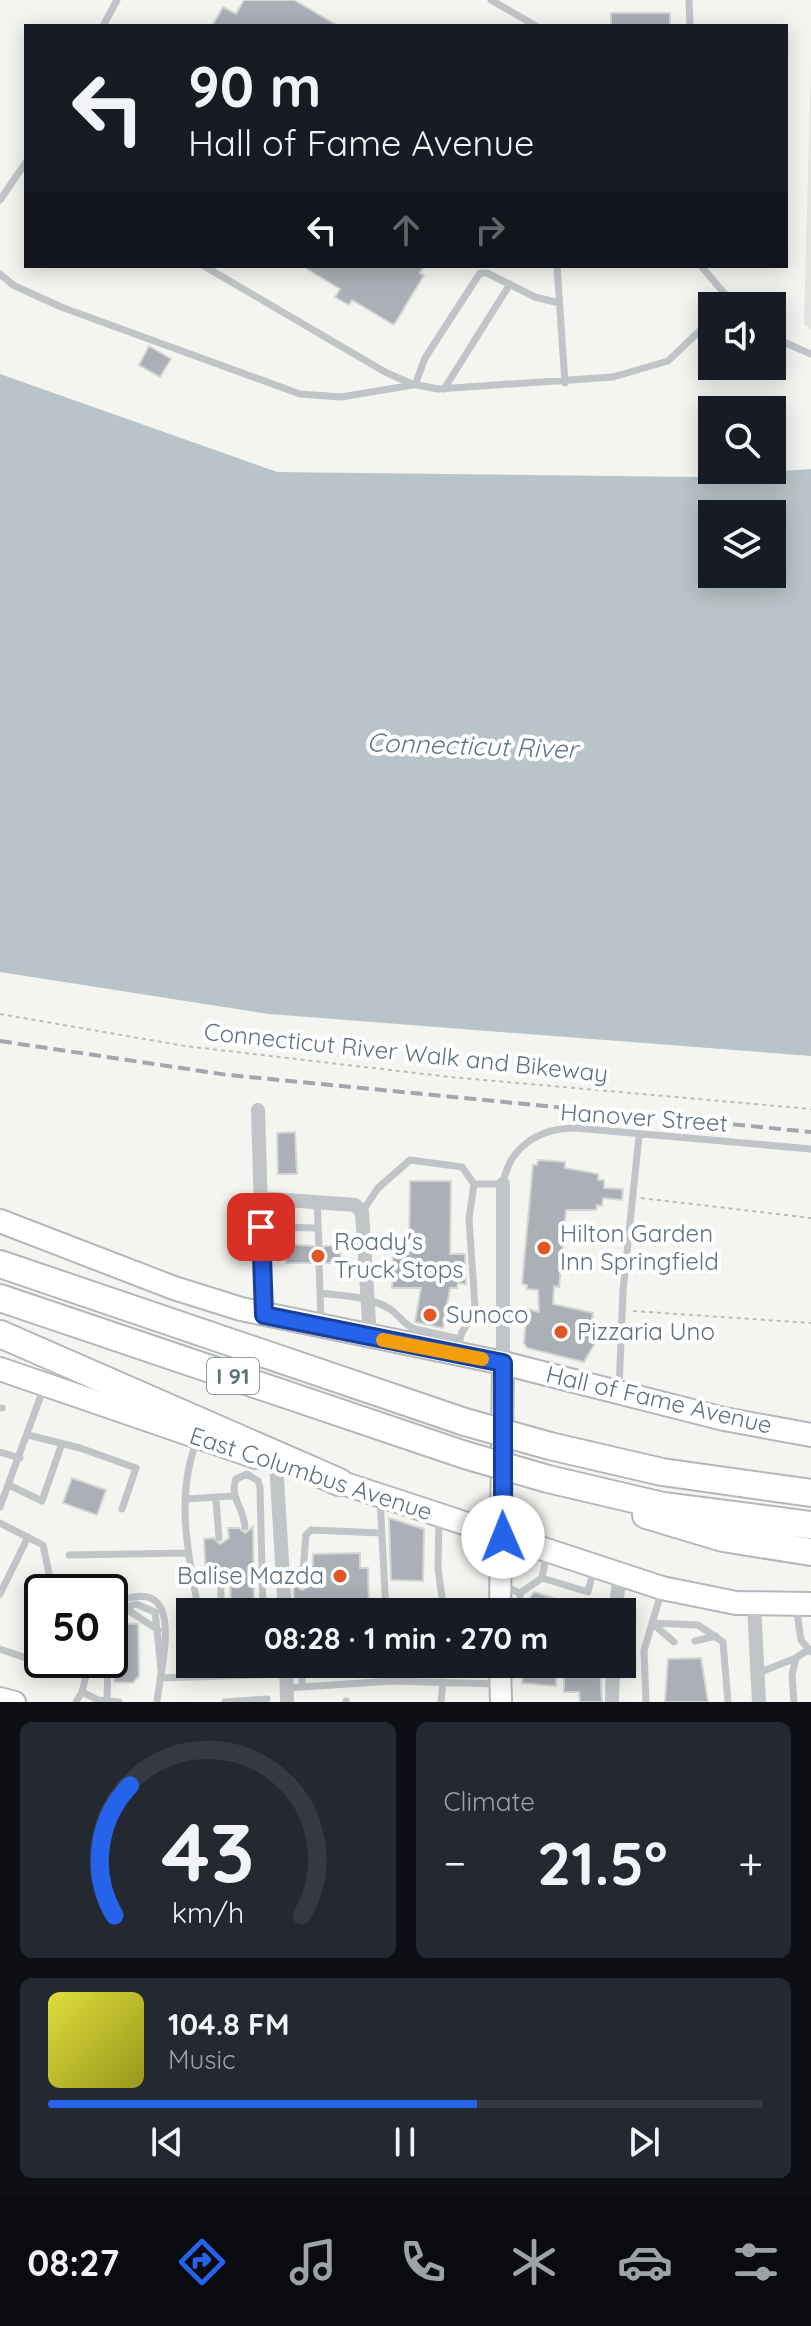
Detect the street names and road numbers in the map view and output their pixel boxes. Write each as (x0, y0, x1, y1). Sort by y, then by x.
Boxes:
street label: Connecticut River Walk and Bikeway (203, 1016, 610, 1088)
street label: Hanover Street (559, 1096, 729, 1138)
road number: I 91 (207, 1358, 259, 1394)
street label: Hall of Fame Avenue (543, 1358, 775, 1440)
street label: East Columbus Avenue (186, 1420, 436, 1526)

